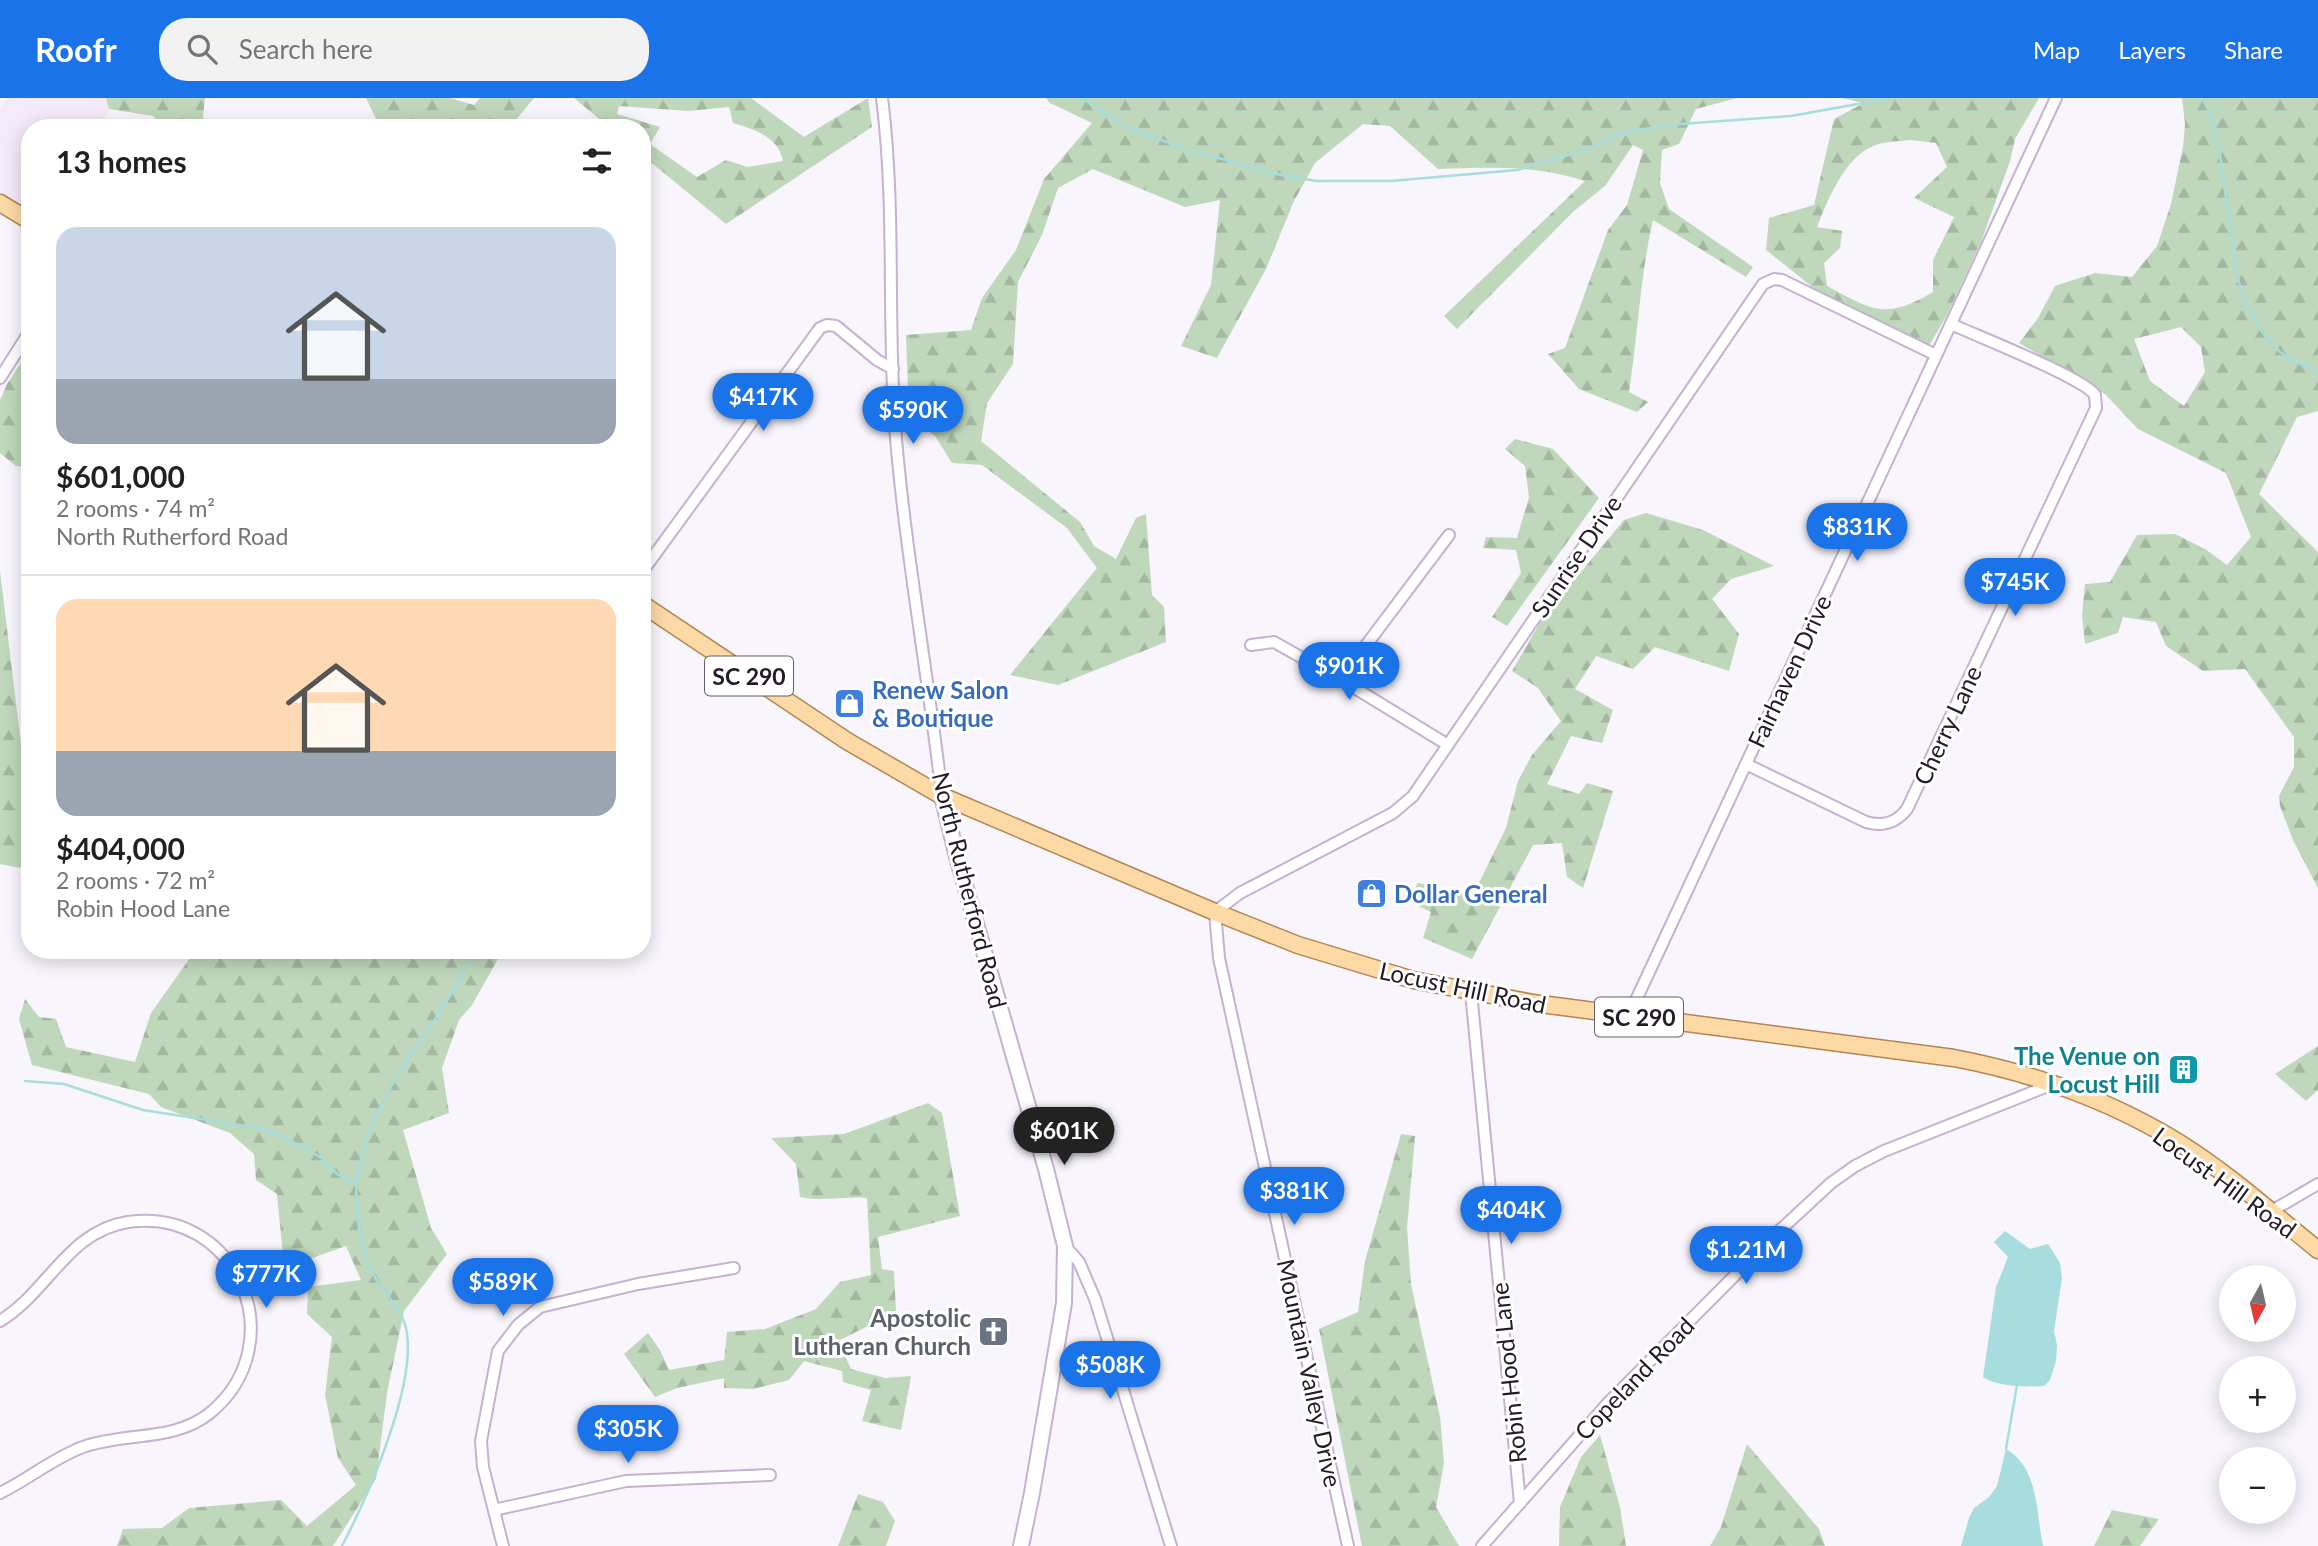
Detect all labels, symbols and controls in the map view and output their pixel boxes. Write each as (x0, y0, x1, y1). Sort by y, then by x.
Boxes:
search box (159, 18, 649, 81)
text: Roofr (35, 29, 117, 69)
icon: search (183, 30, 221, 68)
text: Search here (239, 33, 373, 65)
text: Map (2033, 35, 2080, 64)
text: Layers (2118, 35, 2186, 64)
text: Share (2224, 35, 2283, 64)
icon: filters (578, 142, 616, 180)
text: 13 homes (56, 143, 187, 179)
icon: home (273, 273, 399, 399)
pin: $417K (714, 374, 812, 433)
text: $417K (728, 382, 798, 410)
pin: $590K (864, 386, 962, 446)
text: $590K (878, 395, 948, 423)
text: $601,000 (56, 458, 185, 494)
street label: Sunrise Drive (1525, 490, 1627, 622)
text: 2 rooms · 74 m² (56, 494, 215, 522)
pin: $831K (1808, 504, 1906, 563)
text: $831K (1822, 512, 1892, 540)
text: North Rutherford Road (56, 522, 288, 550)
pin: $745K (1966, 559, 2064, 618)
text: $745K (1980, 567, 2050, 595)
street label: Fairhaven Drive (1741, 590, 1837, 752)
pin: $901K (1300, 642, 1398, 702)
icon: home (273, 645, 399, 771)
text: $901K (1314, 651, 1384, 679)
road number: SC 290 (705, 656, 793, 696)
street label: Cherry Lane (1907, 661, 1987, 789)
place label: Renew Salon & Boutique (872, 675, 1009, 732)
shop icon: Renew Salon & Boutique (832, 686, 866, 720)
street label: North Rutherford Road (927, 769, 1013, 1011)
text: $404,000 (56, 830, 185, 866)
text: 2 rooms · 72 m² (56, 866, 215, 894)
shop icon: Dollar General (1354, 876, 1388, 910)
place label: Dollar General (1394, 879, 1548, 908)
text: Robin Hood Lane (56, 894, 230, 922)
street label: Locust Hill Road (1377, 955, 1549, 1019)
road number: SC 290 (1595, 998, 1683, 1036)
place label: The Venue on Locust Hill (2014, 1041, 2160, 1098)
building icon: The Venue on Locust Hill (2166, 1052, 2200, 1086)
pin: $601K (1015, 1108, 1113, 1167)
text: $601K (1029, 1116, 1099, 1144)
street label: Locust Hill Road (2148, 1120, 2302, 1244)
pin: $381K (1245, 1168, 1343, 1227)
text: $381K (1259, 1176, 1329, 1204)
pin: $404K (1462, 1186, 1560, 1246)
text: $404K (1476, 1195, 1546, 1223)
pin: $1.21M (1689, 1226, 1803, 1286)
text: $1.21M (1706, 1235, 1786, 1263)
pin: $777K (217, 1250, 315, 1310)
street label: Mountain Valley Drive (1272, 1256, 1348, 1490)
pin: $589K (454, 1258, 552, 1318)
text: $777K (231, 1259, 301, 1287)
north arrow (2219, 1265, 2296, 1342)
map controls (2219, 1265, 2296, 1524)
text: $589K (468, 1267, 538, 1295)
street label: Robin Hood Lane (1484, 1281, 1532, 1465)
place label: Apostolic Lutheran Church (793, 1303, 971, 1360)
street label: Copeland Road (1568, 1311, 1700, 1445)
church icon: Apostolic Lutheran Church (977, 1314, 1011, 1348)
pin: $508K (1061, 1342, 1159, 1401)
text: $508K (1075, 1350, 1145, 1378)
button: + (2219, 1356, 2296, 1433)
pin: $305K (579, 1406, 677, 1465)
text: $305K (593, 1414, 663, 1442)
button: − (2219, 1447, 2296, 1524)

